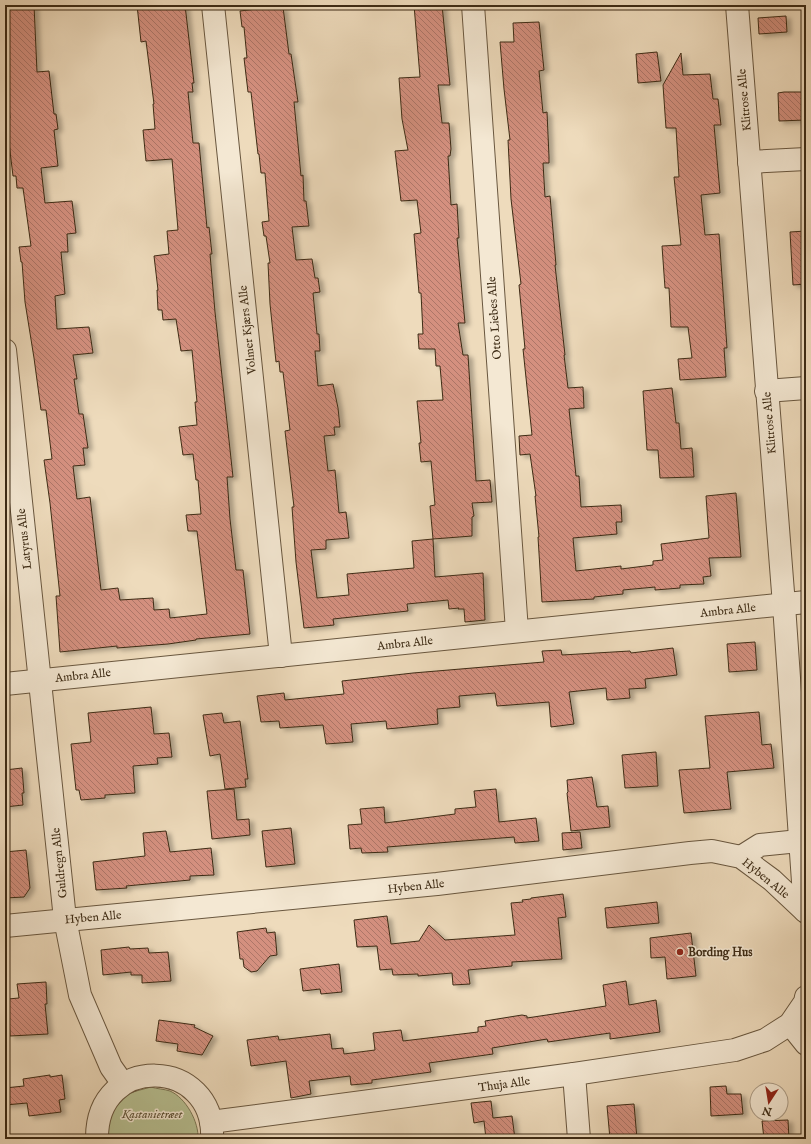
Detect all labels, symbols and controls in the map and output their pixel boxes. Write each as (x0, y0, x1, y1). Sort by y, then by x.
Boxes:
street label: Klitrose Alle (734, 68, 755, 132)
street label: Otto Liebes Alle (484, 275, 505, 360)
street label: Volmer Kjærs Alle (235, 284, 260, 376)
street label: Klitrose Alle (759, 391, 780, 455)
street label: Latyrus Alle (14, 507, 35, 570)
street label: Ambra Alle (698, 600, 757, 621)
street label: Ambra Alle (375, 633, 434, 654)
street label: Ambra Alle (53, 665, 112, 686)
street label: Guldregn Alle (48, 826, 71, 899)
street label: Hyben Alle (739, 855, 793, 902)
street label: Hyben Alle (387, 876, 446, 897)
street label: Hyben Alle (64, 907, 123, 927)
place label: Bording Hus (688, 945, 753, 961)
marker: Bording Hus (675, 947, 685, 957)
street label: Thuja Alle (477, 1073, 531, 1096)
north arrow (749, 1082, 789, 1122)
text: N (761, 1103, 774, 1119)
park label: Kastanietræet (121, 1107, 183, 1122)

